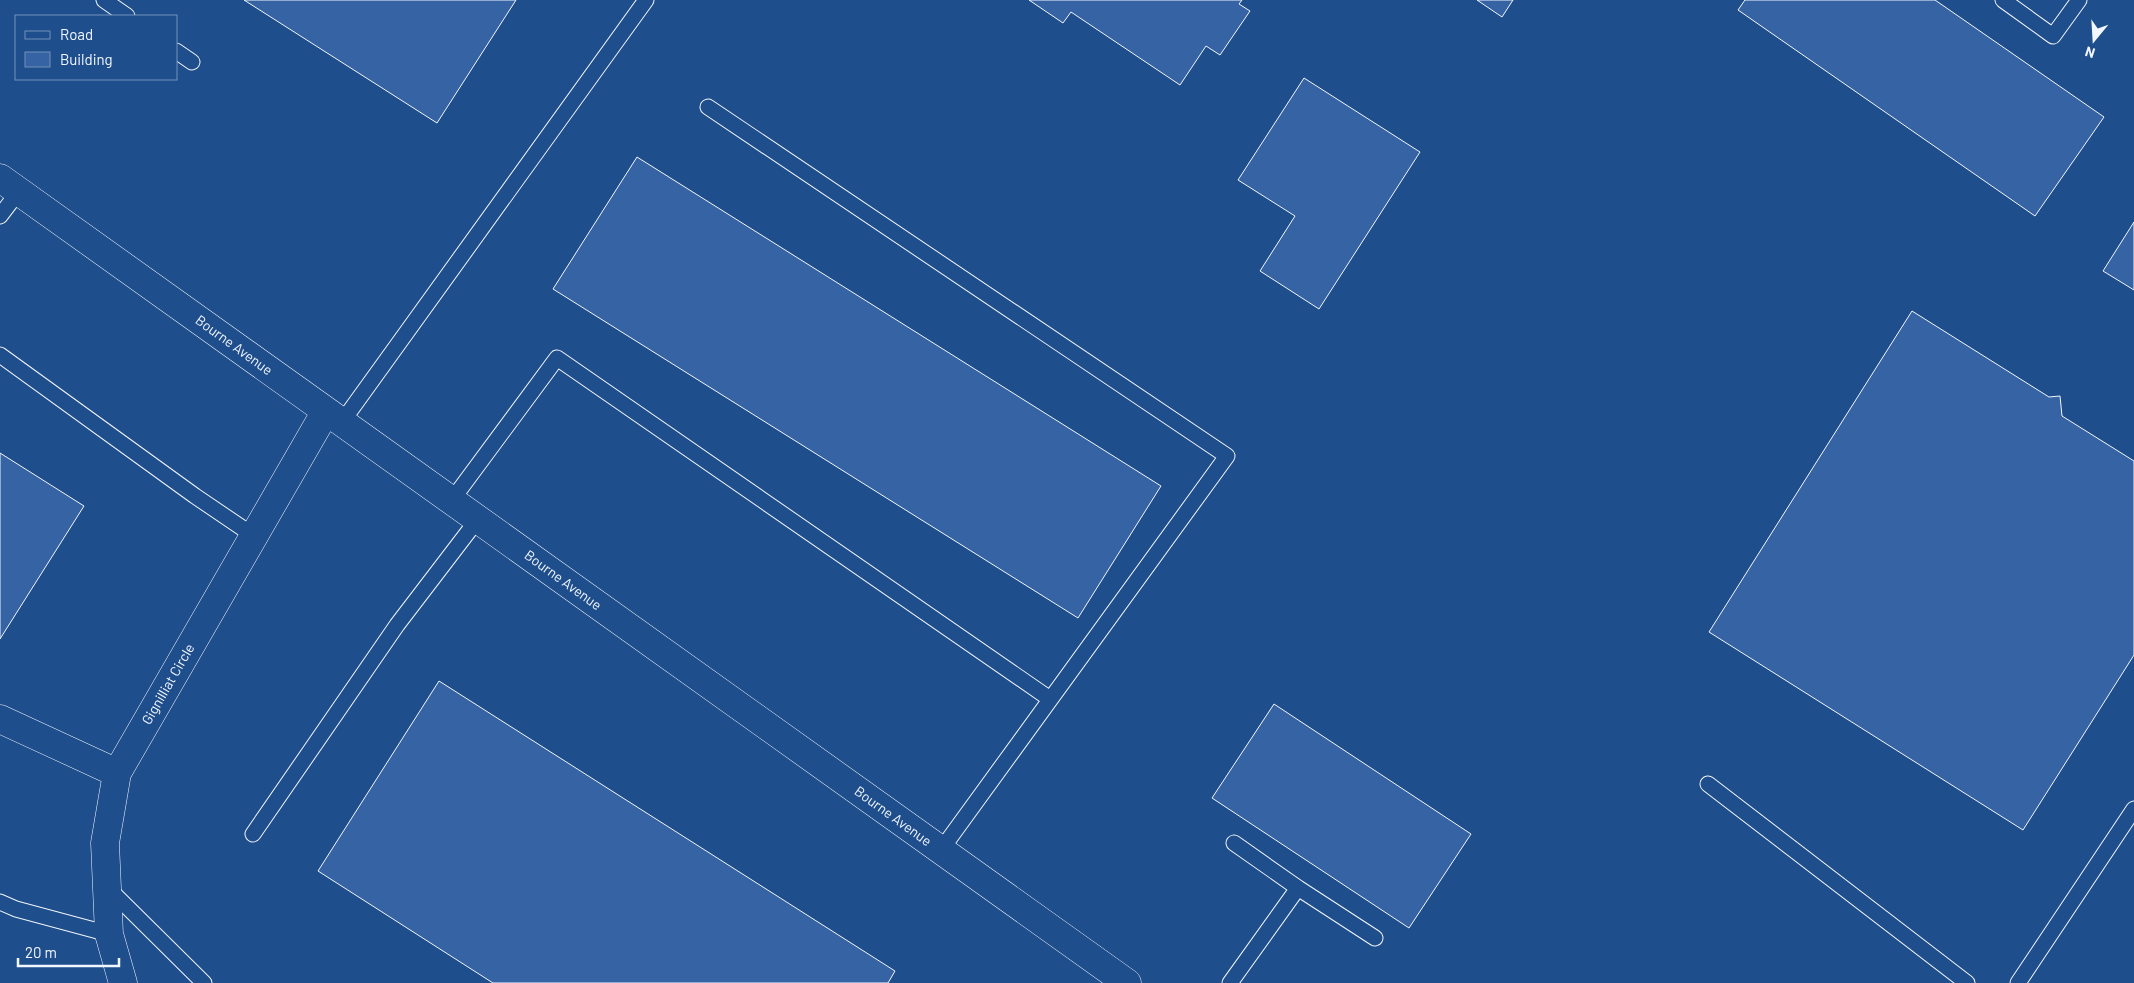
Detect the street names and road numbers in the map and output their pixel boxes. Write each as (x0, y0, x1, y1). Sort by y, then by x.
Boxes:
street label: Bourne Avenue (192, 311, 276, 378)
street label: Bourne Avenue (521, 546, 605, 613)
street label: Gignilliat Circle (137, 640, 198, 727)
street label: Bourne Avenue (851, 782, 935, 849)

